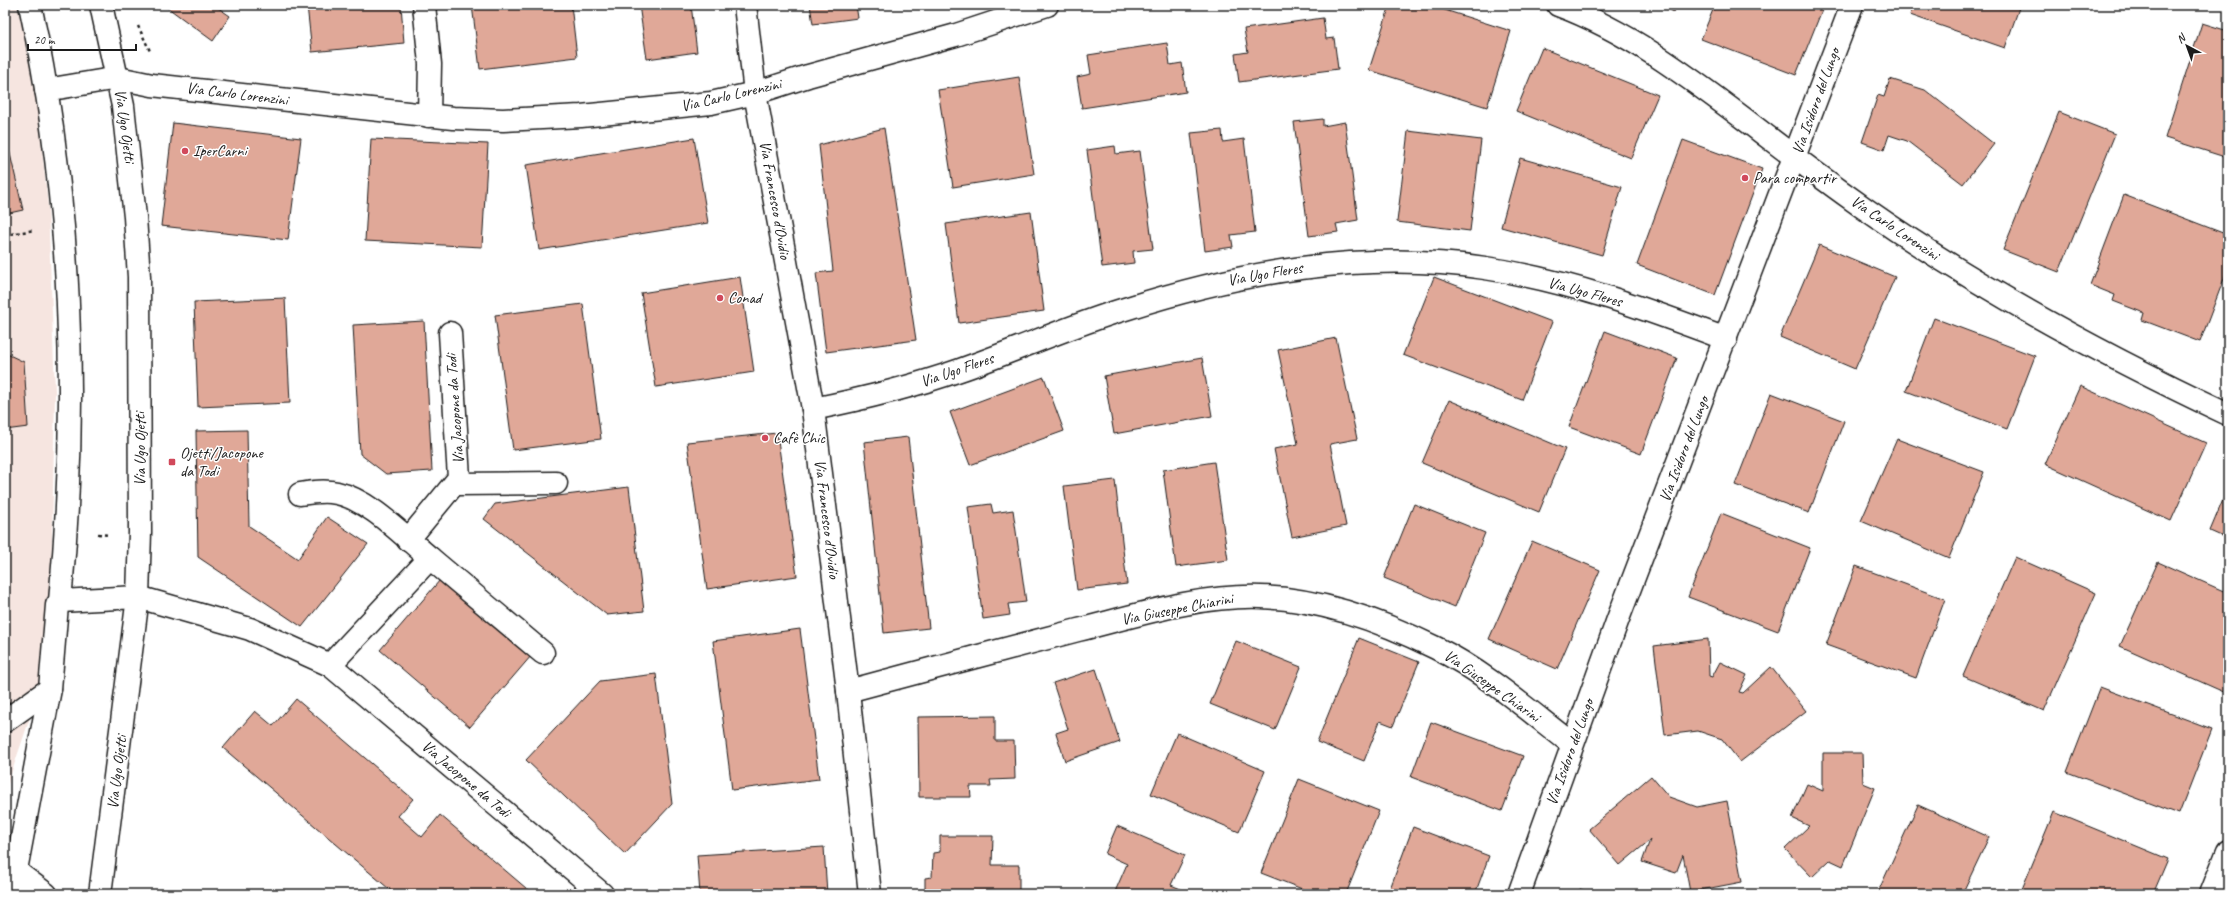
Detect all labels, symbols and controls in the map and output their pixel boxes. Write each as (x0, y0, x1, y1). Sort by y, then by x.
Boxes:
scale bar (28, 26, 136, 52)
north arrow (2167, 26, 2207, 66)
text: N (2173, 30, 2189, 46)
text: 20 m (34, 32, 56, 48)
street label: Via Isidoro del Lungo (1787, 43, 1845, 157)
street label: Via Carlo Lorenzini (679, 73, 785, 116)
street label: Via Carlo Lorenzini (185, 78, 291, 110)
street label: Via Ugo Ojetti (110, 88, 140, 166)
street label: Via Francesco d'Ovidio (755, 139, 795, 262)
place label: IperCarni (193, 141, 248, 161)
marker: IperCarni (180, 146, 190, 156)
place label: Para compartir (1753, 168, 1838, 188)
marker: Para compartir (1740, 173, 1750, 183)
street label: Via Carlo Lorenzini (1847, 191, 1945, 266)
street label: Via Ugo Fleres (1226, 257, 1306, 290)
street label: Via Ugo Fleres (1546, 273, 1626, 312)
place label: Conad (728, 288, 764, 308)
marker: Conad (715, 293, 725, 303)
street label: Via Ugo Fleres (918, 348, 998, 392)
street label: Via Jacopone da Todi (441, 351, 469, 465)
street label: Via Isidoro del Lungo (1655, 391, 1714, 505)
street label: Via Ugo Ojetti (130, 410, 150, 486)
place label: Cafè Chic (773, 428, 826, 448)
marker: Cafè Chic (760, 433, 770, 443)
place label: Ojetti/Jacopone da Todi (180, 443, 265, 481)
marker: Ojetti/Jacopone da Todi (167, 457, 177, 467)
street label: Via Francesco d'Ovidio (810, 458, 844, 581)
street label: Via Giuseppe Chiarini (1120, 588, 1236, 630)
street label: Via Giuseppe Chiarini (1440, 645, 1546, 728)
street label: Via Isidoro del Lungo (1541, 694, 1599, 808)
street label: Via Ugo Ojetti (103, 732, 132, 810)
street label: Via Jacopone da Todi (417, 736, 516, 823)

